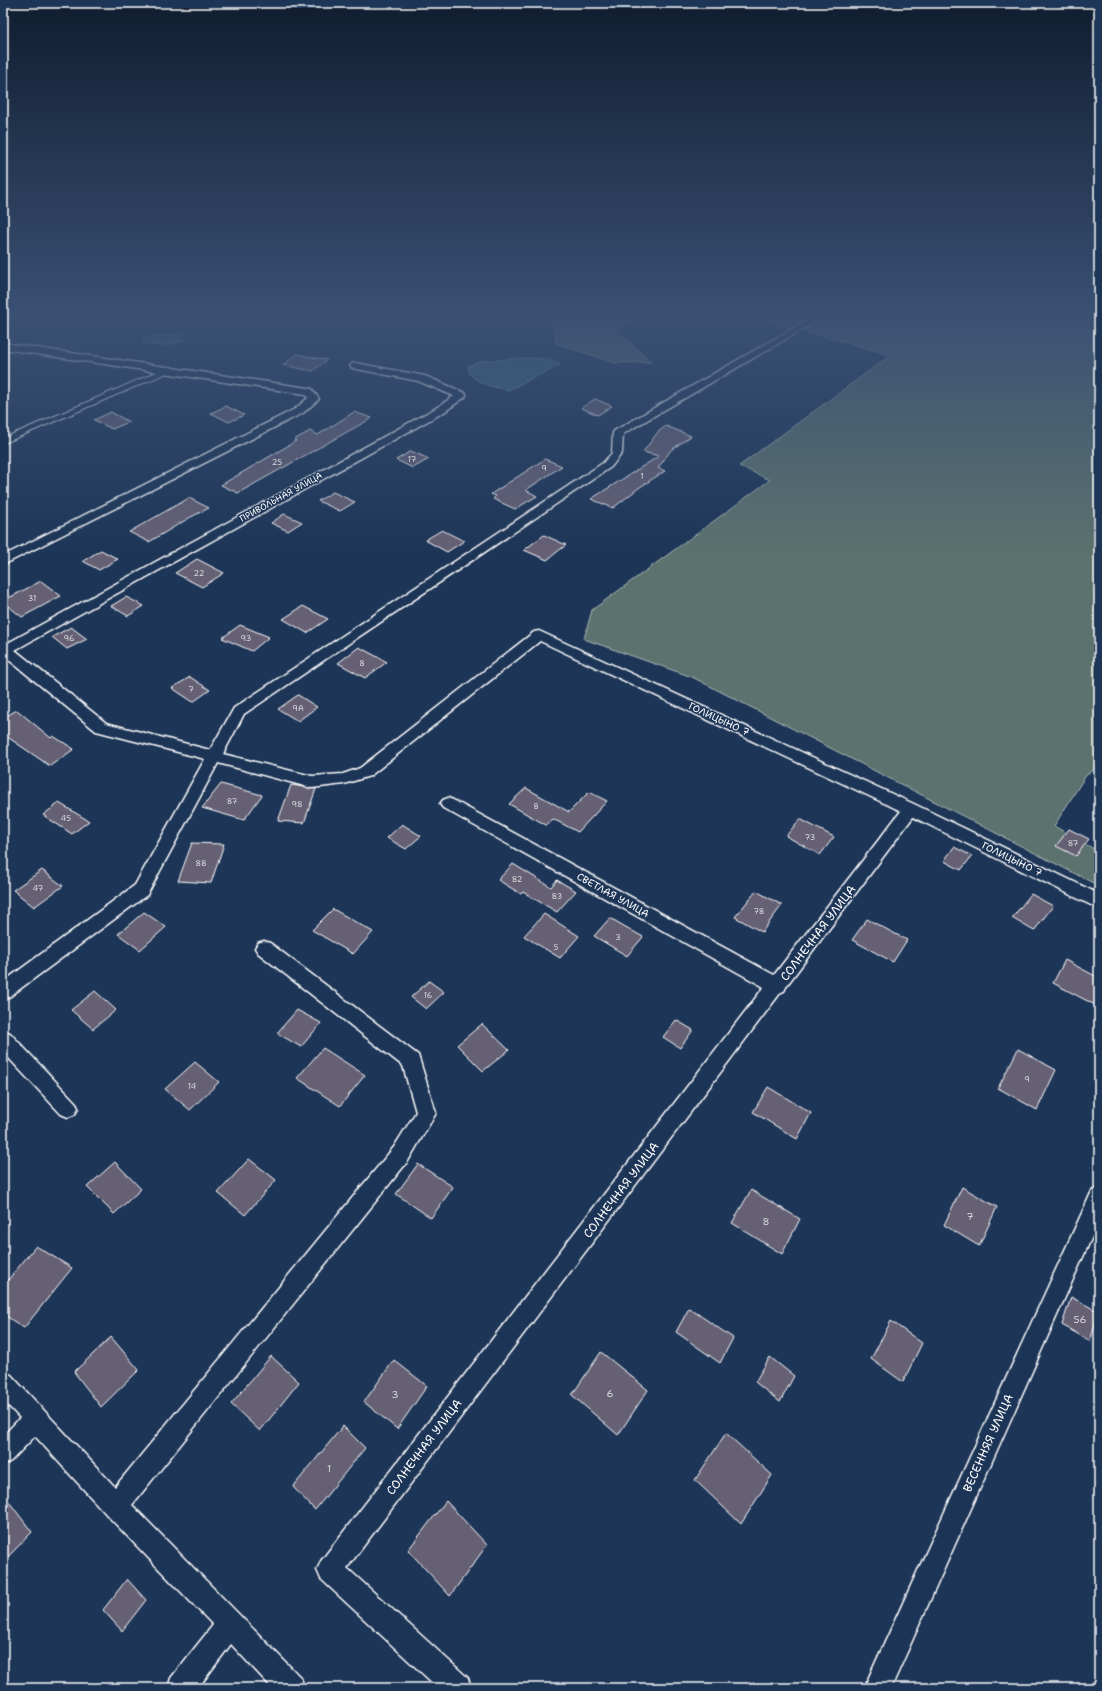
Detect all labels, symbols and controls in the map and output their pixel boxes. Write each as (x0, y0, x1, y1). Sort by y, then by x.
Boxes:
house number: 17 (408, 454, 417, 465)
house number: 25 (272, 457, 282, 468)
house number: 9 (541, 463, 547, 474)
street label: ПРИВОЛЬНАЯ УЛИЦА (238, 469, 325, 525)
house number: 1 (640, 471, 644, 482)
house number: 22 (194, 568, 205, 579)
house number: 31 (28, 593, 36, 604)
house number: 96 (63, 633, 75, 644)
house number: 93 (241, 633, 251, 644)
house number: 8 (359, 658, 365, 669)
house number: 7 (188, 684, 194, 695)
street label: ГОЛИЦЫНО 7 (687, 699, 751, 739)
house number: 9А (292, 703, 304, 714)
house number: 87 (227, 796, 238, 807)
house number: 98 (291, 799, 303, 810)
house number: 8 (533, 801, 539, 812)
house number: 45 (61, 813, 71, 824)
house number: 73 (805, 832, 815, 843)
house number: 87 (1068, 838, 1079, 849)
street label: ГОЛИЦЫНО 7 (980, 839, 1044, 879)
house number: 88 (195, 858, 207, 869)
street label: СВЕТЛАЯ УЛИЦА (574, 870, 652, 920)
house number: 82 (512, 874, 523, 885)
street label: СОЛНЕЧНАЯ УЛИЦА (777, 882, 860, 984)
house number: 47 (33, 883, 44, 894)
house number: 83 (552, 891, 562, 902)
house number: 78 (754, 906, 764, 917)
house number: 3 (615, 932, 621, 943)
house number: 5 (554, 942, 559, 953)
house number: 16 (424, 990, 433, 1001)
house number: 9 (1024, 1074, 1030, 1085)
house number: 14 (188, 1081, 197, 1092)
street label: СОЛНЕЧНАЯ УЛИЦА (580, 1139, 663, 1241)
house number: 7 (967, 1210, 974, 1223)
house number: 8 (763, 1215, 770, 1228)
house number: 56 (1074, 1313, 1086, 1326)
house number: 6 (607, 1387, 614, 1400)
house number: 3 (392, 1388, 399, 1401)
street label: ВЕСЕННЯЯ УЛИЦА (959, 1391, 1017, 1495)
street label: СОЛНЕЧНАЯ УЛИЦА (383, 1396, 466, 1498)
house number: 1 (327, 1462, 331, 1475)

